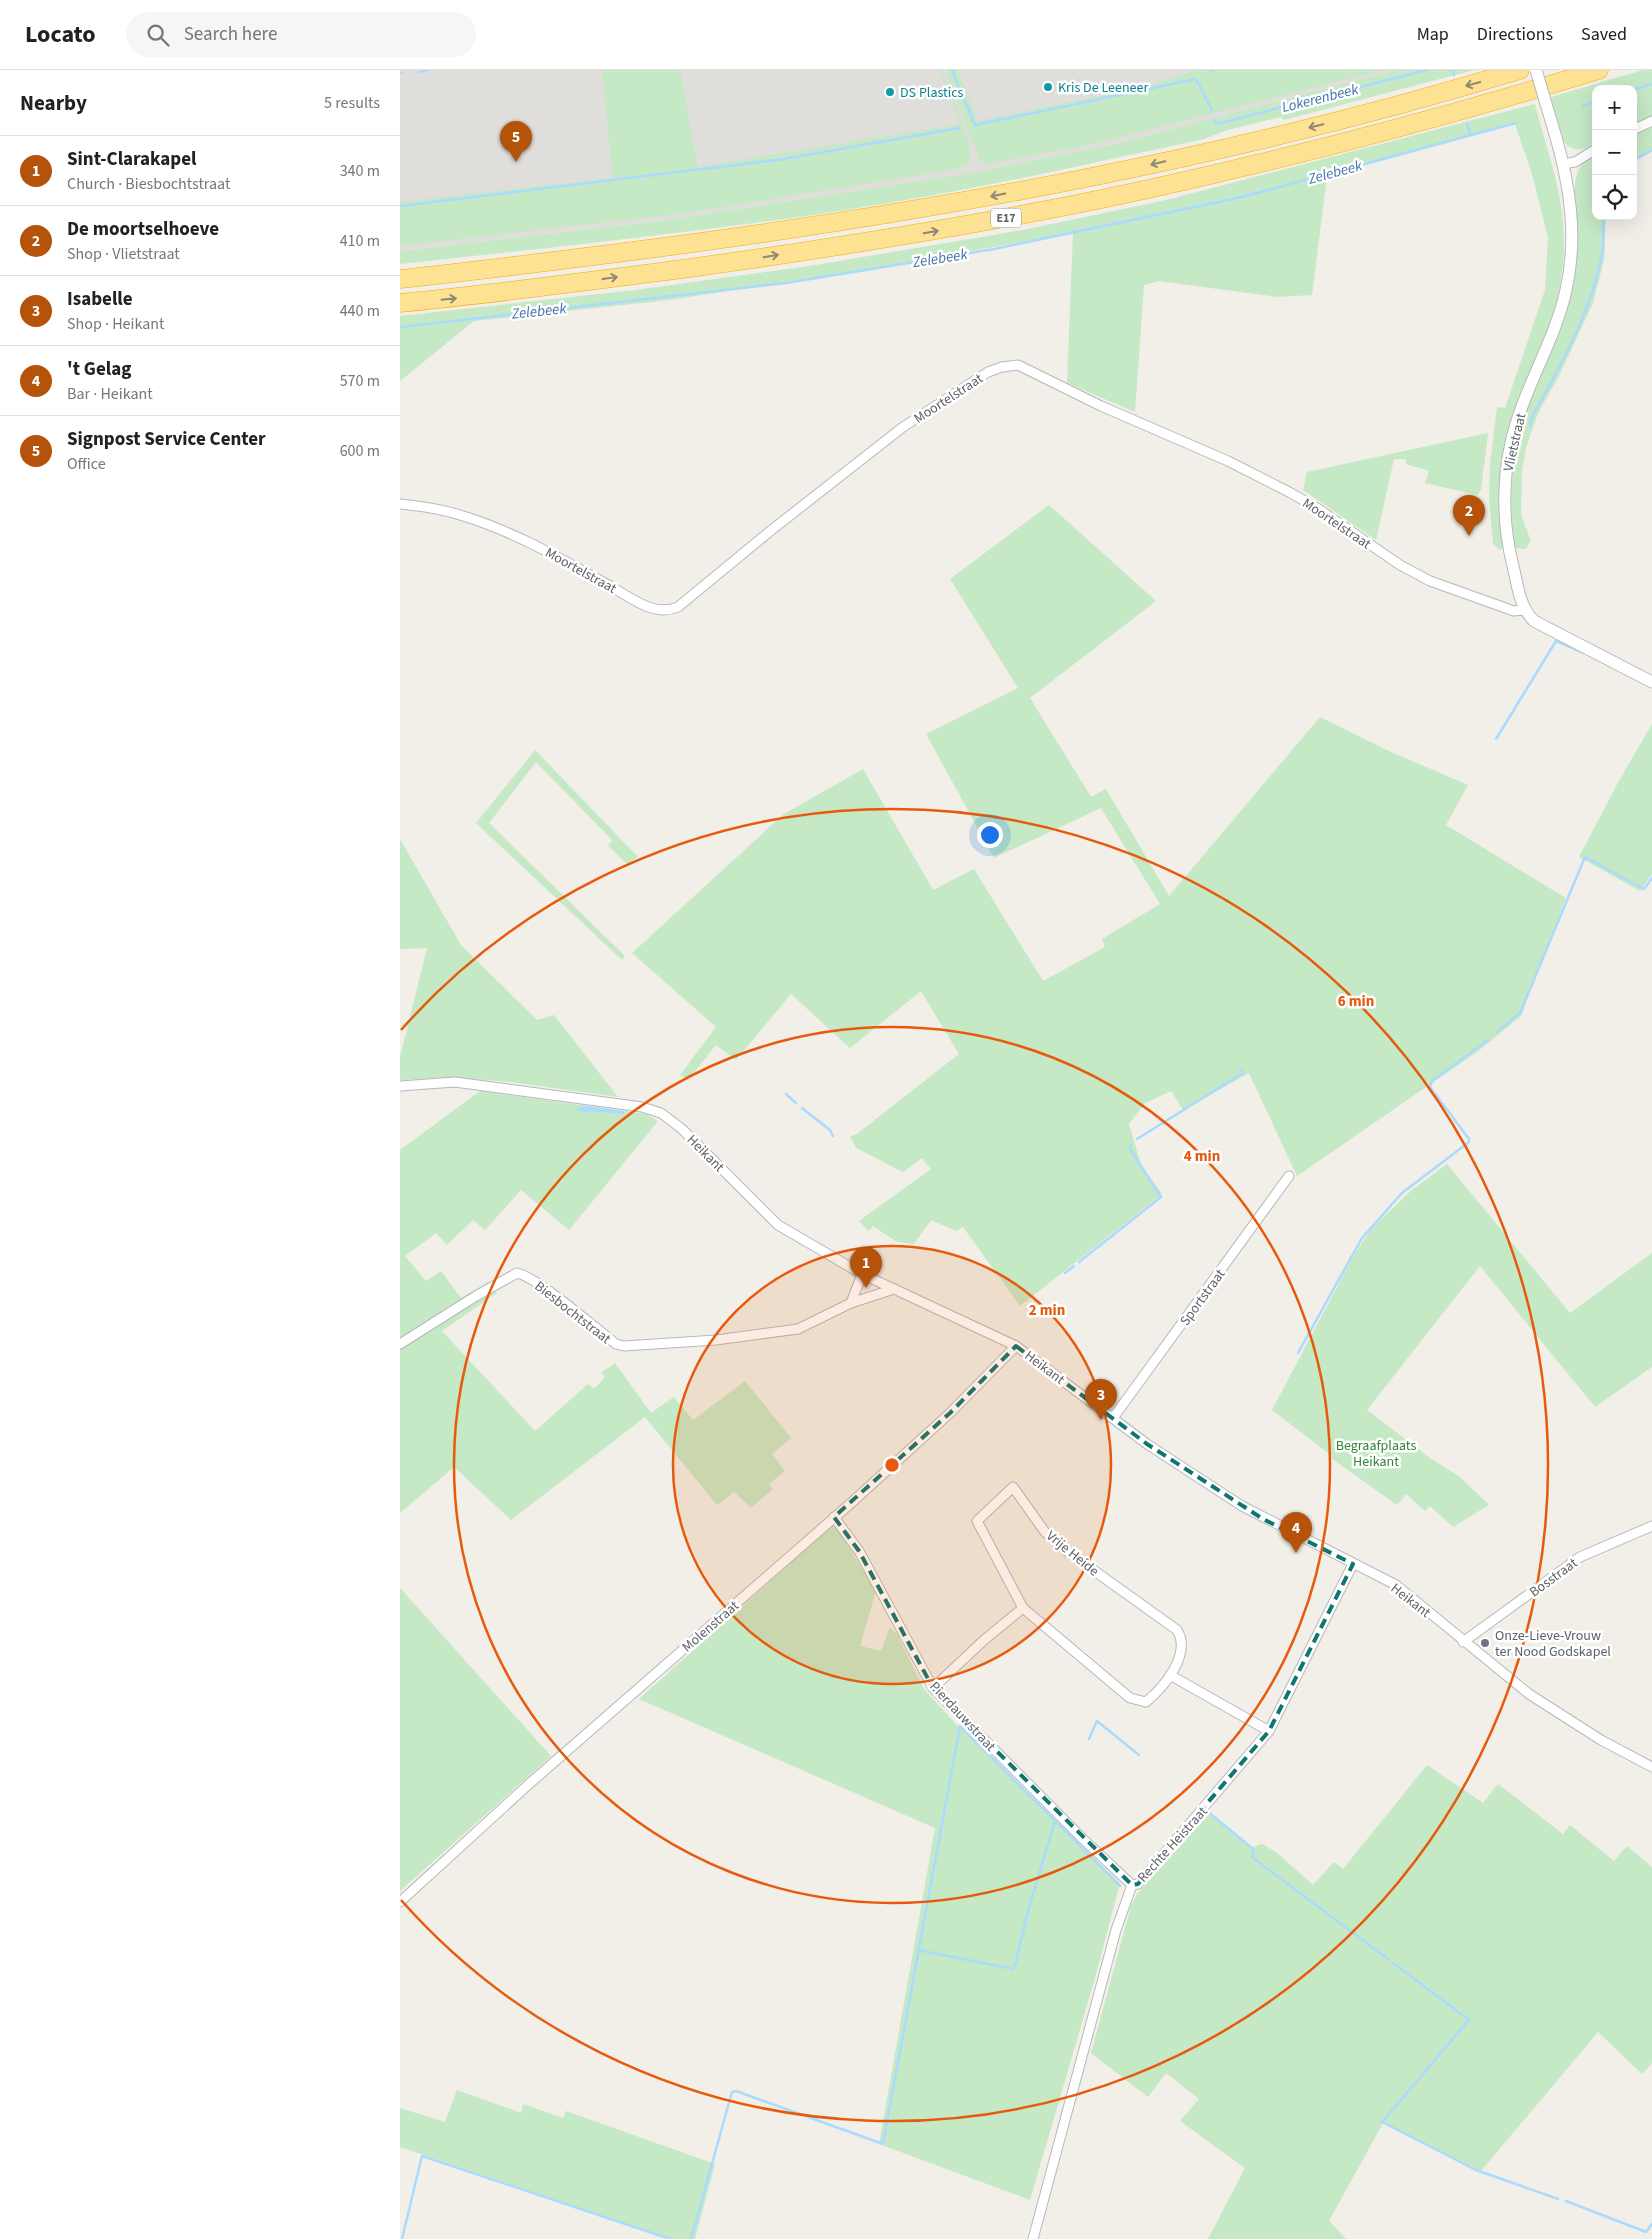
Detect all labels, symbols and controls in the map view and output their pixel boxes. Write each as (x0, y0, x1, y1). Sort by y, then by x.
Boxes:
search box (126, 12, 476, 57)
text: Locato (25, 17, 96, 52)
icon: search (144, 21, 172, 49)
text: Search here (184, 21, 277, 48)
text: Map (1417, 22, 1449, 47)
text: Directions (1477, 22, 1553, 47)
text: Saved (1581, 22, 1627, 47)
place label: Kris De Leeneer (1058, 78, 1148, 98)
water label: Lokerenbeek (1280, 79, 1361, 118)
one-way arrow (1465, 79, 1481, 89)
marker: Kris De Leeneer (1042, 81, 1054, 93)
place label: DS Plastics (900, 83, 964, 103)
map controls (1592, 85, 1637, 220)
button: + (1592, 85, 1637, 130)
marker: DS Plastics (884, 86, 896, 98)
text: Nearby (20, 88, 87, 118)
text: 5 results (324, 92, 380, 114)
pin: 5 (500, 121, 532, 162)
one-way arrow (1308, 121, 1324, 131)
button: − (1592, 130, 1637, 175)
text: Sint-Clarakapel (67, 146, 197, 173)
water label: Zelebeek (1305, 155, 1365, 190)
one-way arrow (1150, 159, 1166, 168)
text: 1 (32, 160, 40, 182)
text: 340 m (340, 160, 380, 182)
text: Church · Biesbochtstraat (67, 173, 230, 195)
button: locate (1592, 175, 1637, 220)
one-way arrow (991, 190, 1007, 200)
road number: E17 (991, 208, 1021, 228)
text: De moortselhoeve (67, 216, 219, 243)
one-way arrow (923, 226, 939, 236)
text: 2 (32, 230, 40, 252)
text: 410 m (340, 230, 380, 252)
text: Shop · Vlietstraat (67, 243, 180, 265)
water label: Zelebeek (910, 244, 970, 273)
one-way arrow (762, 251, 778, 261)
one-way arrow (601, 273, 617, 283)
text: Isabelle (67, 286, 133, 313)
one-way arrow (440, 294, 456, 304)
water label: Zelebeek (510, 298, 568, 325)
text: 3 (32, 300, 40, 322)
text: 440 m (340, 300, 380, 322)
text: Shop · Heikant (67, 313, 164, 335)
text: 't Gelag (67, 356, 131, 383)
street label: Moortelstraat (910, 369, 987, 429)
text: 4 (32, 370, 40, 392)
text: 570 m (340, 370, 380, 392)
text: Bar · Heikant (67, 383, 153, 405)
street label: Vlietstraat (1499, 411, 1531, 473)
text: Signpost Service Center (67, 426, 266, 453)
text: 5 (32, 440, 40, 462)
text: 600 m (340, 440, 380, 462)
text: Office (67, 453, 106, 475)
street label: Moortelstraat (1298, 494, 1375, 554)
pin: 2 (1453, 495, 1485, 536)
street label: Moortelstraat (541, 543, 620, 599)
your location (977, 822, 1003, 848)
text: 6 min (1338, 991, 1374, 1012)
street label: Heikant (682, 1130, 729, 1177)
text: 4 min (1184, 1146, 1220, 1167)
pin: 1 (850, 1247, 882, 1288)
street label: Sportstraat (1175, 1265, 1230, 1330)
street label: Biesbochtstraat (530, 1277, 615, 1349)
text: 2 min (1029, 1300, 1065, 1321)
street label: Heikant (1020, 1346, 1069, 1390)
pin: 3 (1085, 1379, 1117, 1420)
park label: Begraafplaats Heikant (1336, 1436, 1416, 1472)
centre of rings (883, 1456, 901, 1474)
pin: 4 (1280, 1512, 1312, 1553)
street label: Vrije Heide (1042, 1526, 1103, 1581)
street label: Bosstraat (1525, 1553, 1582, 1602)
street label: Heikant (1386, 1579, 1435, 1623)
street label: Molenstraat (678, 1596, 744, 1657)
place label: Onze-Lieve-Vrouw ter Nood Godskapel (1495, 1626, 1611, 1662)
marker: Onze-Lieve-Vrouw ter Nood Godskapel (1479, 1637, 1491, 1649)
street label: Pierdauwstraat (925, 1677, 1000, 1756)
street label: Rechte Heistraat (1133, 1802, 1212, 1887)

